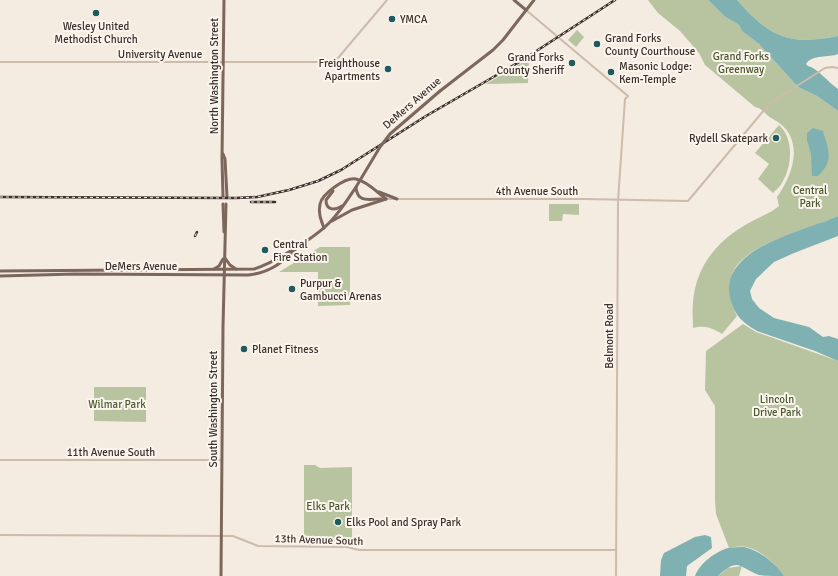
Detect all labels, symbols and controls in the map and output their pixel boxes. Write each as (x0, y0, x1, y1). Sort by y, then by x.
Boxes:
marker: Wesley United Methodist Church (91, 8, 101, 18)
place label: YMCA (400, 13, 428, 26)
marker: YMCA (387, 14, 397, 24)
street label: North Washington Street (208, 18, 221, 134)
place label: Wesley United Methodist Church (54, 20, 138, 46)
place label: Grand Forks County Courthouse (605, 32, 695, 58)
marker: Grand Forks County Courthouse (592, 39, 602, 49)
street label: University Avenue (118, 48, 202, 61)
park label: Grand Forks Greenway (713, 50, 769, 76)
place label: Grand Forks County Sheriff (496, 51, 565, 77)
place label: Freighthouse Apartments (318, 57, 380, 83)
marker: Grand Forks County Sheriff (567, 58, 577, 68)
place label: Masonic Lodge: Kem-Temple (619, 60, 692, 86)
marker: Freighthouse Apartments (383, 64, 393, 74)
marker: Masonic Lodge: Kem-Temple (606, 67, 616, 77)
street label: DeMers Avenue (380, 74, 444, 132)
place label: Rydell Skatepark (689, 132, 768, 145)
marker: Rydell Skatepark (771, 133, 781, 143)
park label: Central Park (793, 184, 827, 210)
street label: 4th Avenue South (496, 185, 578, 198)
place label: Central Fire Station (273, 238, 328, 264)
marker: Central Fire Station (260, 245, 270, 255)
street label: DeMers Avenue (105, 260, 177, 273)
place label: Purpur & Gambucci Arenas (300, 277, 382, 303)
marker: Purpur & Gambucci Arenas (287, 284, 297, 294)
street label: Belmont Road (603, 303, 616, 369)
place label: Planet Fitness (252, 343, 319, 356)
marker: Planet Fitness (239, 344, 249, 354)
street label: South Washington Street (207, 350, 220, 467)
park label: Lincoln Drive Park (753, 393, 802, 419)
park label: Wilmar Park (88, 398, 146, 411)
street label: 11th Avenue South (67, 446, 155, 459)
park label: Elks Park (306, 500, 350, 513)
place label: Elks Pool and Spray Park (346, 516, 462, 529)
marker: Elks Pool and Spray Park (333, 517, 343, 527)
street label: 13th Avenue South (274, 532, 364, 548)

